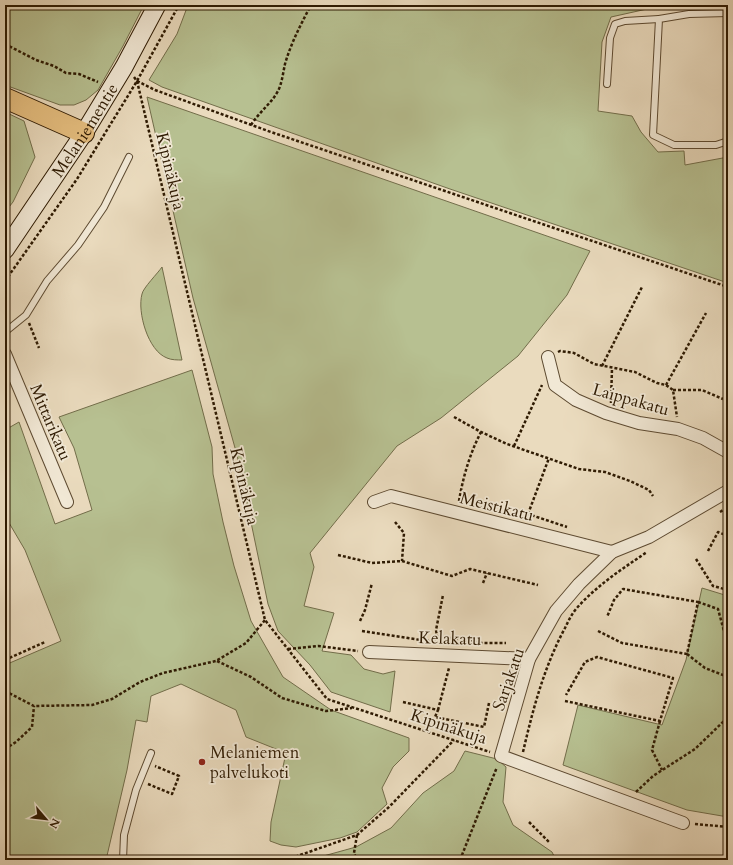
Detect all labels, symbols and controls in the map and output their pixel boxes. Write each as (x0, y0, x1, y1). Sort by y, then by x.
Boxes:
street label: Melaniementie (46, 79, 124, 182)
street label: Kipinäkuja (150, 130, 191, 213)
street label: Laippakatu (590, 378, 672, 421)
street label: Mittarikatu (24, 380, 77, 464)
street label: Kipinäkuja (224, 445, 265, 528)
street label: Meistikatu (457, 486, 536, 527)
street label: Kelakatu (418, 626, 482, 651)
street label: Sarjakatu (487, 645, 530, 714)
street label: Kipinäkuja (408, 703, 491, 750)
place label: Melaniemen palvelukoti (210, 741, 300, 784)
marker: Melaniemen palvelukoti (197, 757, 207, 767)
north arrow (26, 799, 66, 839)
text: N (45, 816, 63, 832)

